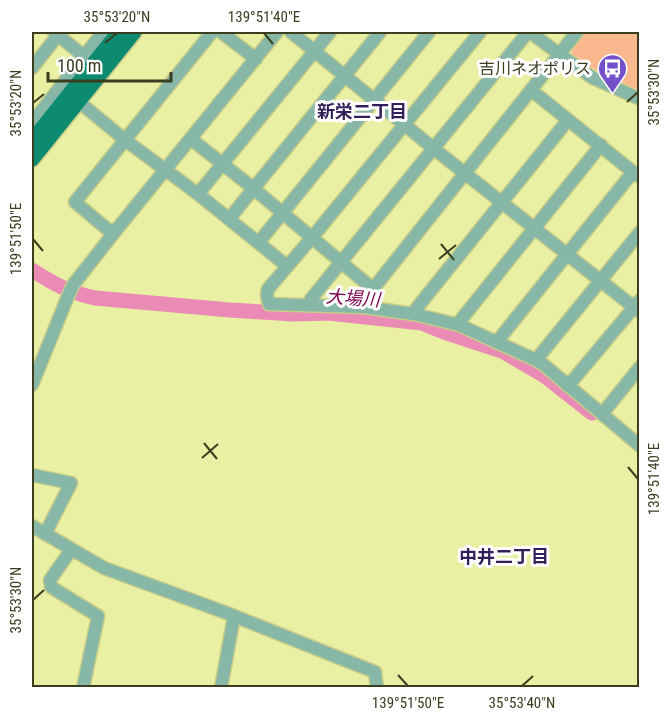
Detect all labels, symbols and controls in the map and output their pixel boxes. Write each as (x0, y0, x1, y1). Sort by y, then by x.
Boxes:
text: 35°53'20"N (84, 8, 150, 26)
text: 139°51'40"E (228, 8, 300, 26)
scale bar (48, 45, 171, 83)
bus stop icon: 吉川ネオポリス (596, 52, 628, 94)
text: 100 m (57, 55, 101, 76)
place label: 吉川ネオポリス (479, 59, 591, 78)
text: 35°53'30"N (645, 59, 663, 125)
text: 35°53'20"N (7, 70, 25, 136)
district label: 新栄二丁目 (317, 101, 407, 122)
text: 139°51'50"E (7, 203, 25, 275)
water label: 大場川 (325, 286, 383, 310)
text: 139°51'40"E (645, 443, 663, 515)
district label: 中井二丁目 (459, 546, 549, 567)
text: 35°53'30"N (7, 567, 25, 633)
text: 139°51'50"E (372, 694, 444, 712)
text: 35°53'40"N (489, 694, 555, 712)

